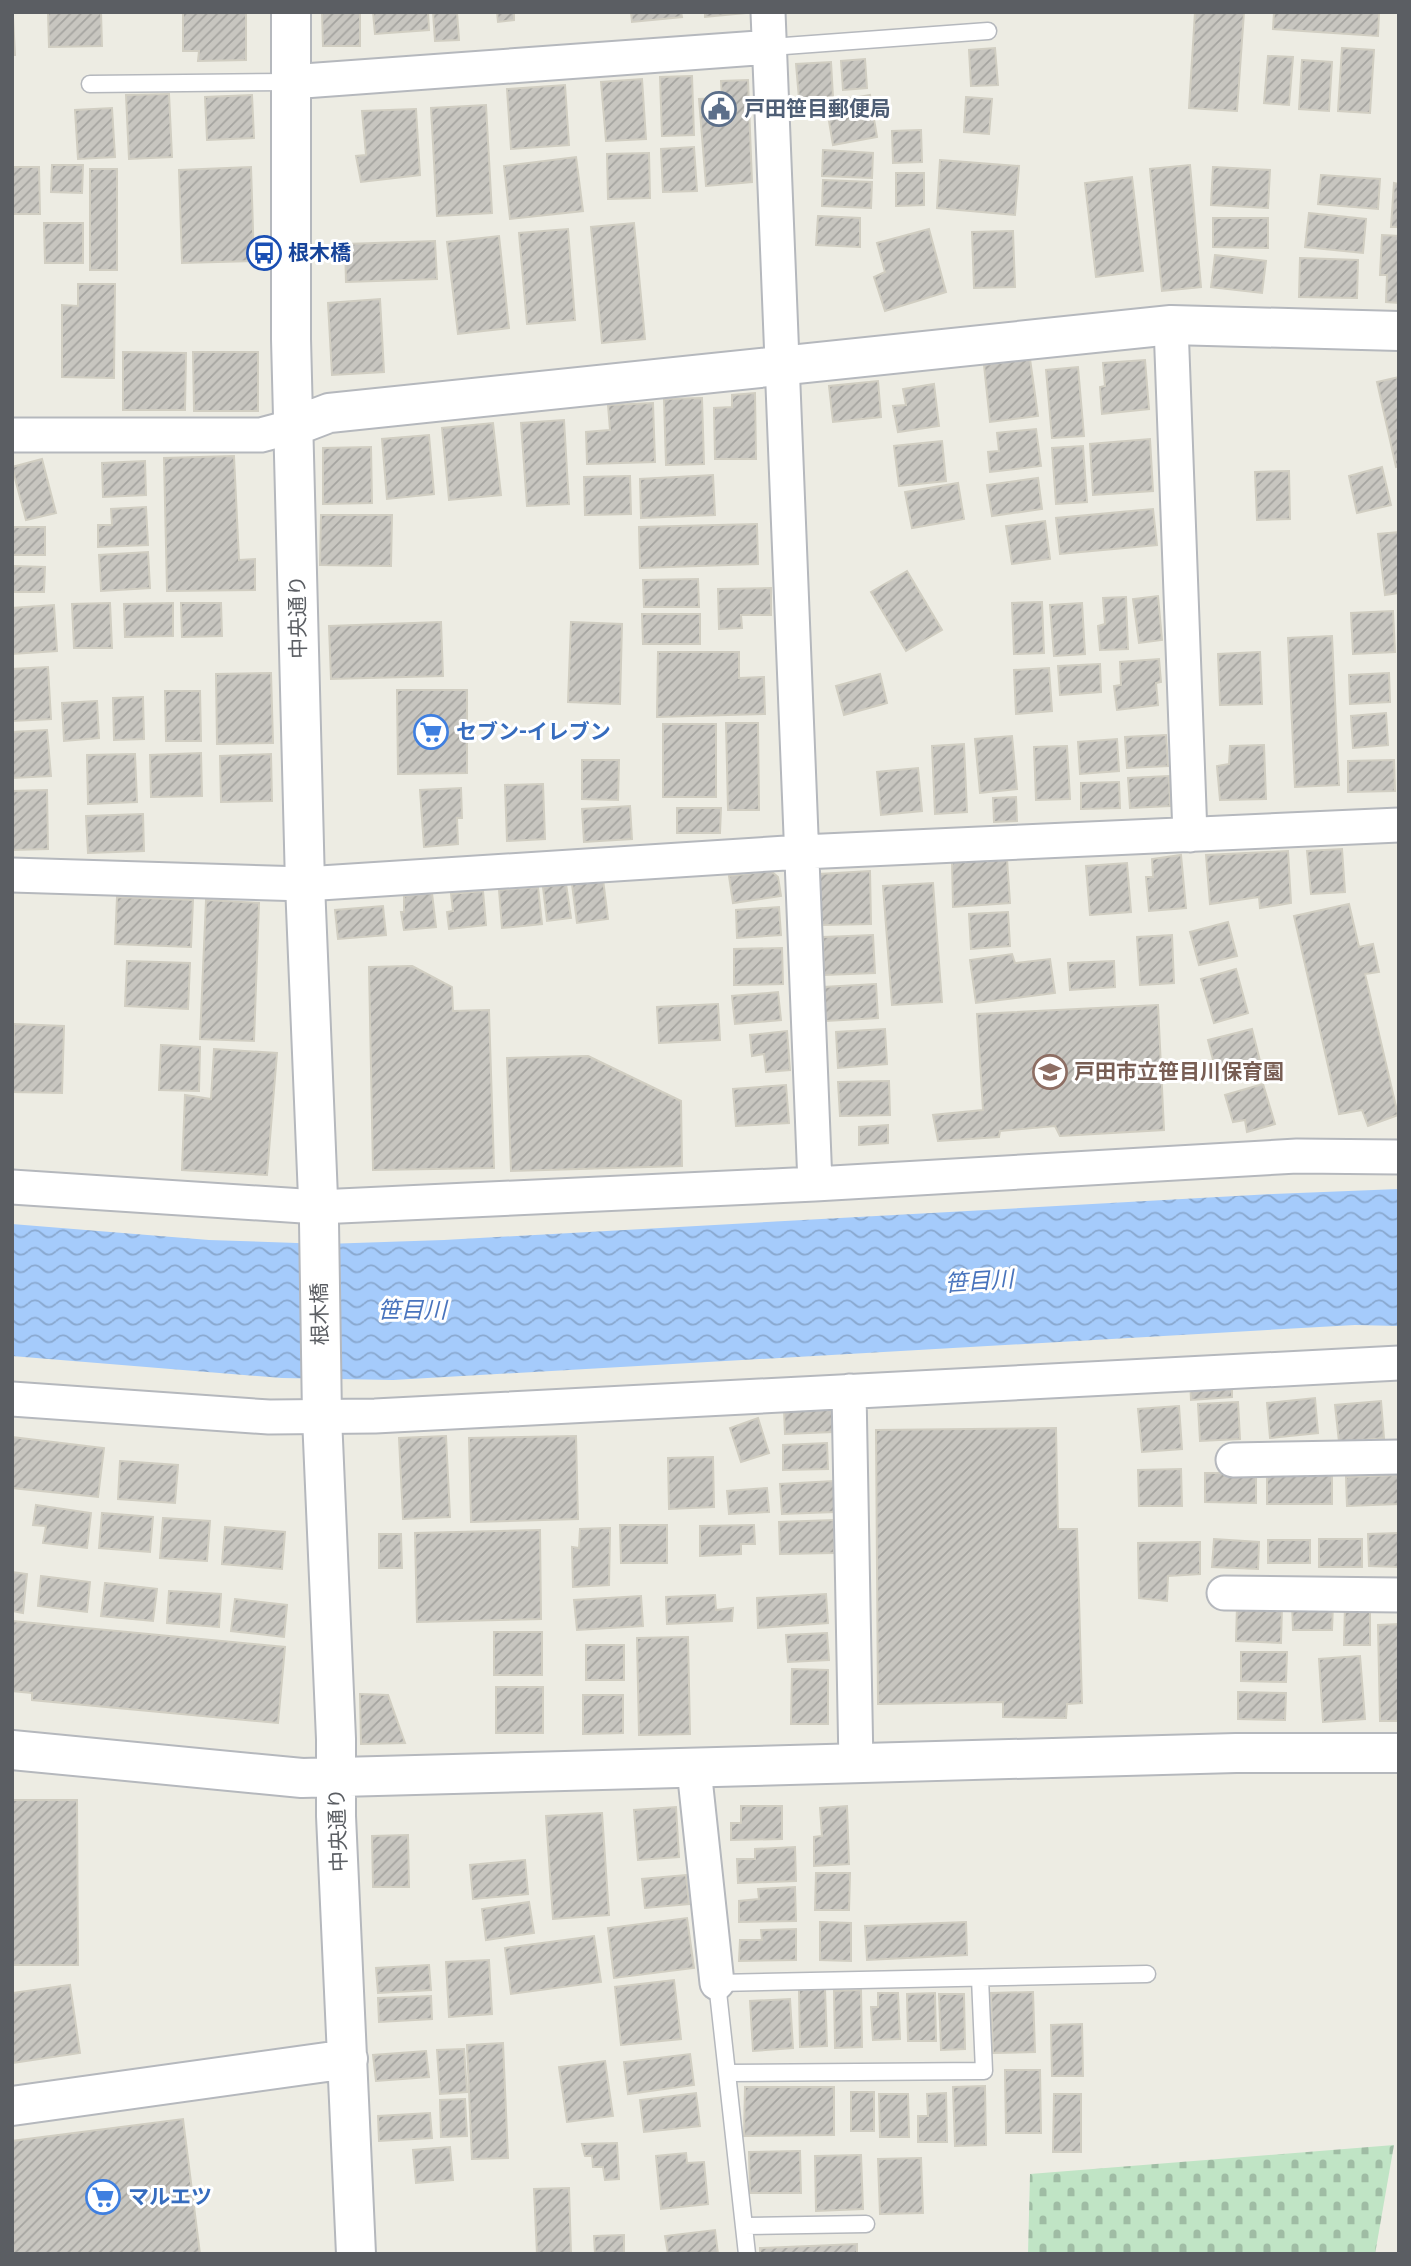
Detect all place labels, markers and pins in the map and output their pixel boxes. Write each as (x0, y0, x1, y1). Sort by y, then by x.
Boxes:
public building icon: 戸田笹目郵便局 (700, 90, 738, 128)
place label: 戸田笹目郵便局 (744, 96, 891, 122)
bus stop icon: 根木橋 (245, 234, 283, 272)
place label: 根木橋 (288, 240, 351, 266)
supermarket icon: セブン-イレブン (412, 713, 450, 751)
place label: セブン-イレブン (456, 719, 611, 745)
school or university icon: 戸田市立笹目川保育園 (1031, 1053, 1069, 1091)
place label: 戸田市立笹目川保育園 (1074, 1059, 1284, 1085)
supermarket icon: マルエツ (84, 2178, 122, 2216)
place label: マルエツ (128, 2184, 212, 2210)

